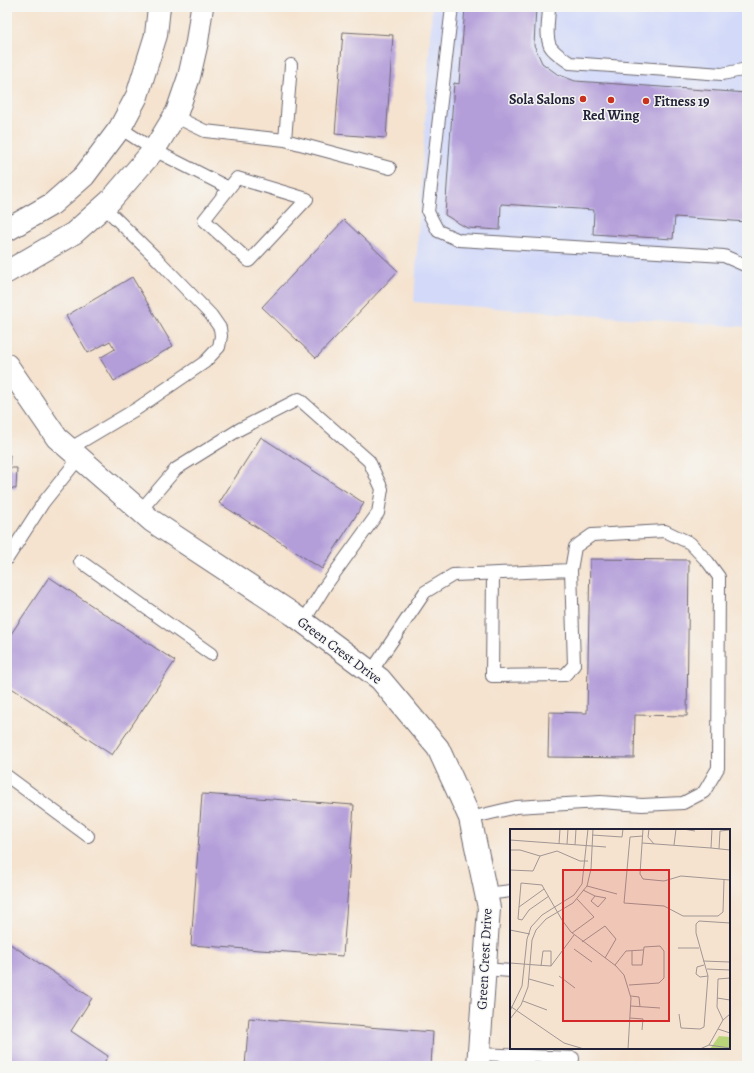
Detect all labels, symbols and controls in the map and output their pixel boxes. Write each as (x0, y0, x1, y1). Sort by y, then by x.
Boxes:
place label: Sola Salons (509, 90, 575, 109)
place label: Fitness 19 (654, 92, 710, 111)
marker: Sola Salons (578, 94, 588, 104)
marker: Red Wing (606, 95, 616, 105)
marker: Fitness 19 (641, 96, 651, 106)
place label: Red Wing (583, 106, 640, 125)
street label: Green Crest Drive (293, 612, 386, 689)
inset map (510, 829, 730, 1049)
street label: Green Crest Drive (472, 908, 497, 1010)

